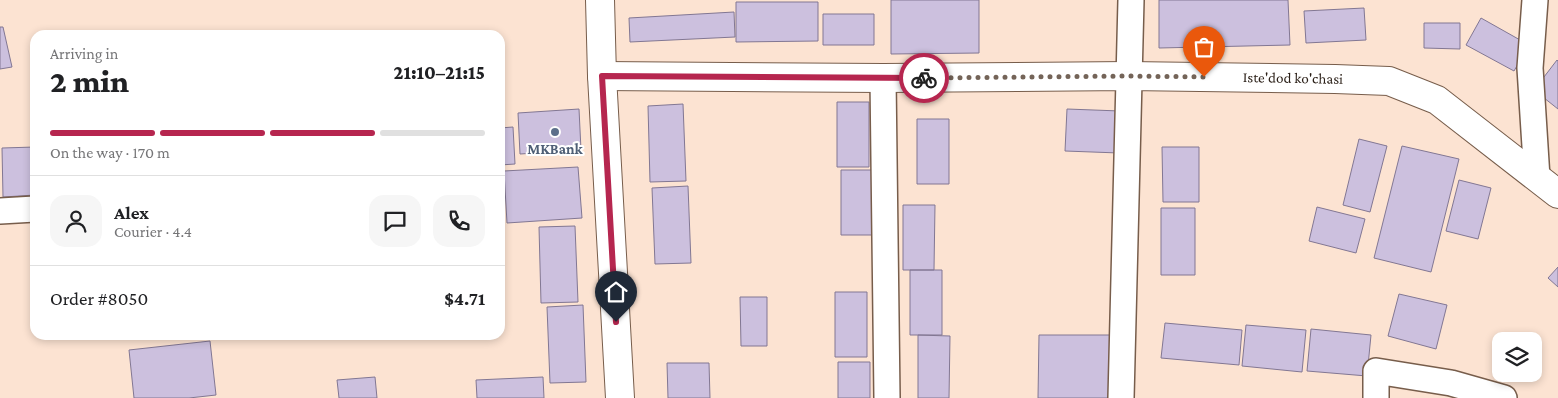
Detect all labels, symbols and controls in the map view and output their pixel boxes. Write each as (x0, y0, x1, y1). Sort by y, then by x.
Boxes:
pin (1183, 26, 1225, 77)
icon: bag (1190, 33, 1218, 61)
text: Arriving in (50, 45, 118, 62)
courier (899, 53, 949, 103)
text: 21:10–21:15 (394, 62, 485, 83)
text: 2 min (50, 63, 129, 99)
icon: bike (910, 64, 938, 92)
street label: Iste'dod ko'chasi (1243, 69, 1343, 87)
marker: MKBank (549, 126, 561, 138)
place label: MKBank (527, 141, 584, 157)
text: On the way · 170 m (50, 144, 170, 161)
button: person (50, 195, 102, 247)
button: chat (369, 195, 421, 247)
button: phone (433, 195, 485, 247)
text: Alex (114, 202, 149, 223)
text: Courier · 4.4 (114, 223, 192, 240)
pin (595, 271, 637, 322)
icon: home (602, 278, 630, 306)
text: Order #8050 (50, 288, 148, 309)
text: $4.71 (444, 288, 485, 309)
map controls (1492, 332, 1542, 382)
button: layers (1492, 332, 1542, 382)

